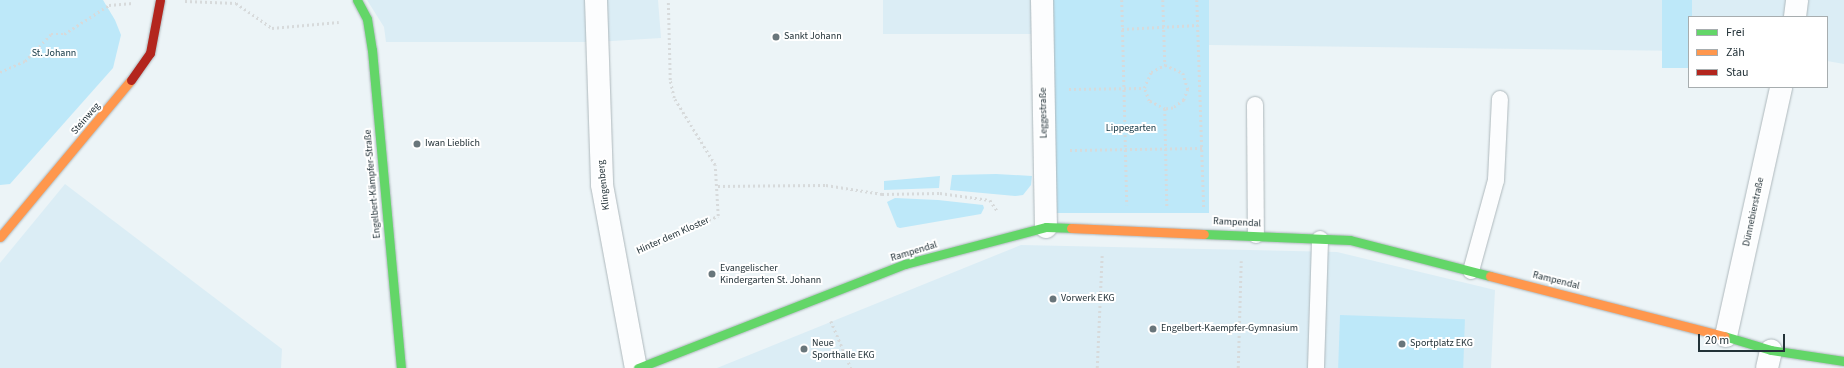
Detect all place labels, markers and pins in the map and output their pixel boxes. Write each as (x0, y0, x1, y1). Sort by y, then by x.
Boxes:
place label: Sankt Johann (784, 31, 842, 43)
marker: Sankt Johann (771, 32, 781, 42)
place label: Iwan Lieblich (425, 138, 480, 150)
marker: Iwan Lieblich (412, 139, 422, 149)
place label: Evangelischer Kindergarten St. Johann (720, 262, 821, 286)
marker: Evangelischer Kindergarten St. Johann (707, 269, 717, 279)
place label: Vorwerk EKG (1061, 293, 1115, 305)
marker: Vorwerk EKG (1048, 294, 1058, 304)
place label: Engelbert-Kaempfer-Gymnasium (1161, 323, 1298, 335)
marker: Engelbert-Kaempfer-Gymnasium (1148, 324, 1158, 334)
place label: Neue Sporthalle EKG (812, 337, 875, 360)
place label: Sportplatz EKG (1410, 338, 1473, 350)
marker: Sportplatz EKG (1397, 339, 1407, 349)
marker: Neue Sporthalle EKG (799, 344, 809, 354)

